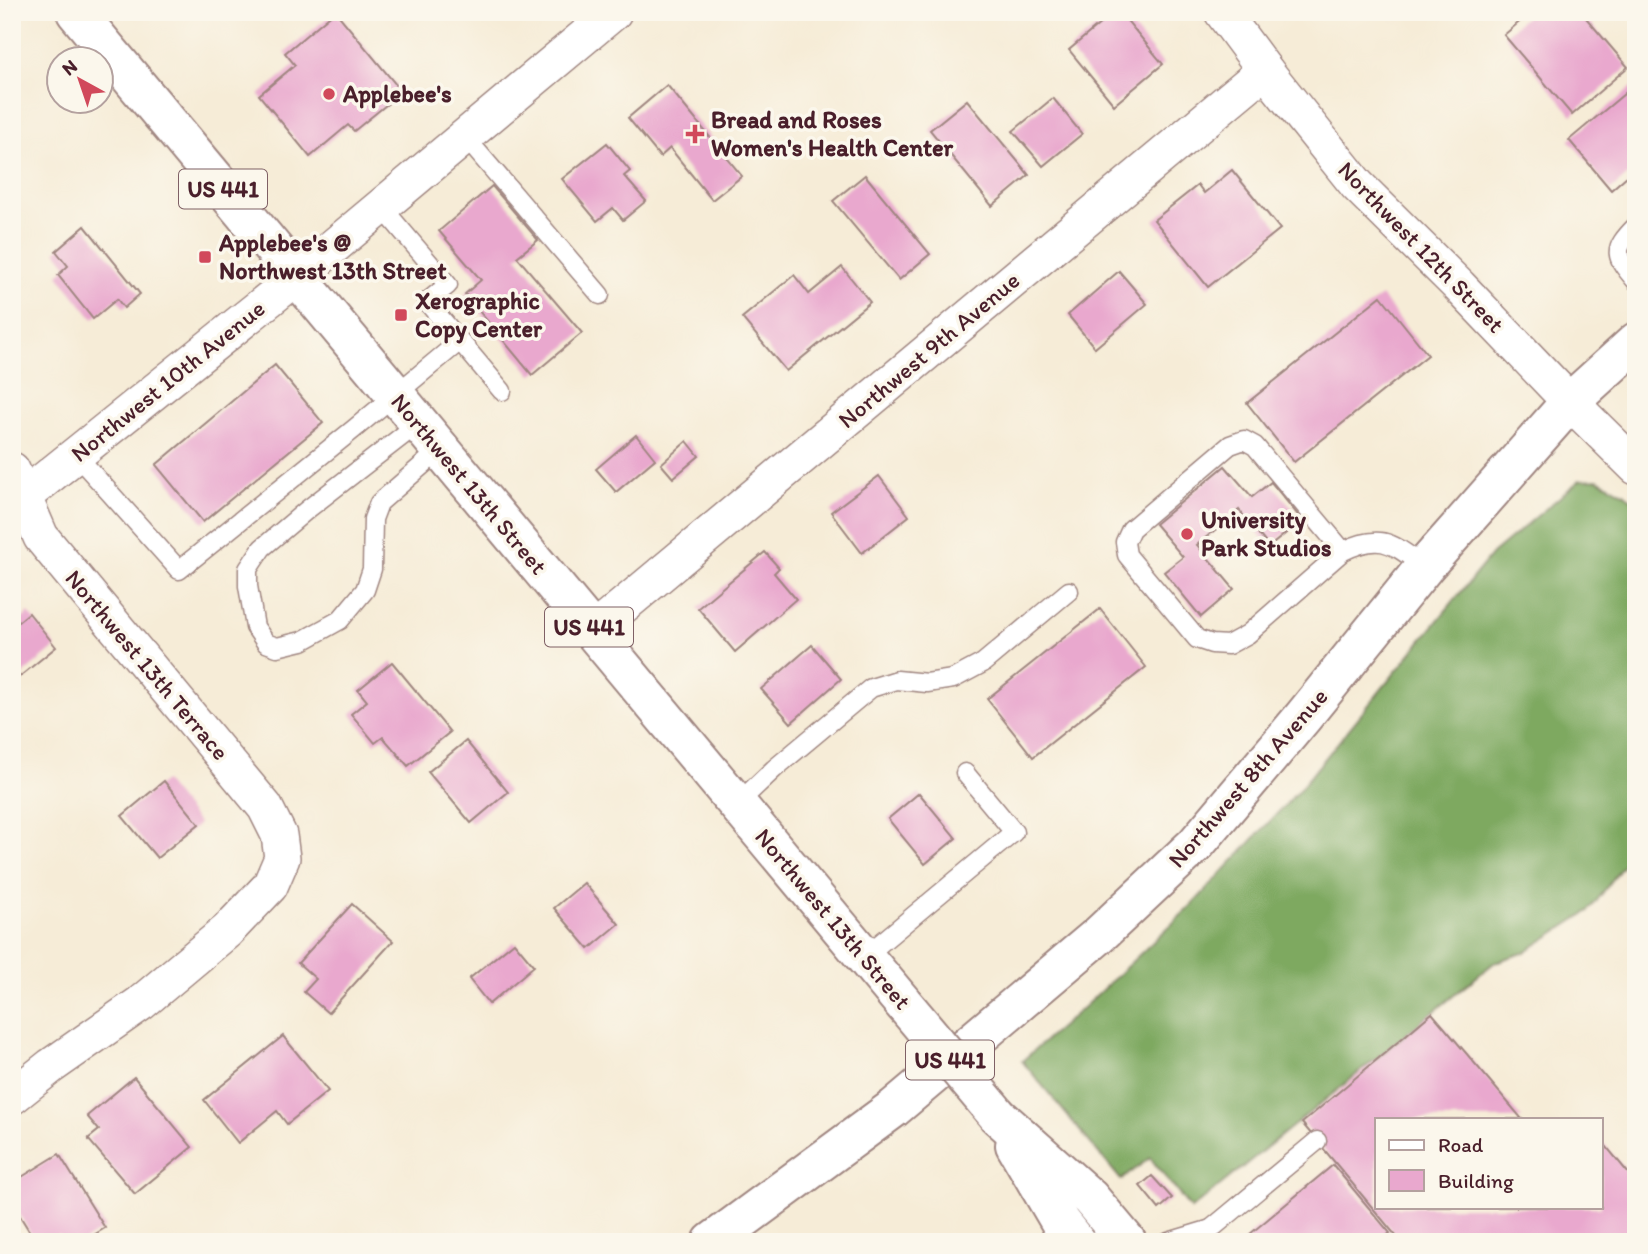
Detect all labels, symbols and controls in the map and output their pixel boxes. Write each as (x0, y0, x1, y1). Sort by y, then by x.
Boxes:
north arrow (46, 46, 116, 116)
text: N (57, 54, 82, 80)
place label: Applebee's (342, 79, 452, 109)
marker: Applebee's (321, 86, 337, 102)
place label: Bread and Roses Women's Health Center (711, 105, 954, 162)
marker: Bread and Roses Women's Health Center (685, 124, 705, 144)
street label: Northwest 12th Street (1332, 155, 1511, 338)
road number: US 441 (179, 170, 267, 208)
place label: Applebee's @ Northwest 13th Street (218, 228, 446, 285)
marker: Applebee's @ Northwest 13th Street (197, 249, 213, 265)
street label: Northwest 9th Avenue (832, 265, 1025, 434)
place label: Xerographic Copy Center (415, 286, 543, 344)
street label: Northwest 10th Avenue (65, 293, 271, 468)
marker: Xerographic Copy Center (393, 307, 409, 323)
street label: Northwest 13th Street (385, 387, 554, 580)
place label: University Park Studios (1201, 505, 1332, 562)
marker: University Park Studios (1179, 526, 1195, 542)
street label: Northwest 13th Terrace (59, 564, 235, 766)
road number: US 441 (545, 608, 633, 646)
street label: Northwest 8th Avenue (1162, 682, 1334, 873)
street label: Northwest 13th Street (749, 822, 918, 1015)
road number: US 441 (906, 1040, 994, 1079)
legend (1375, 1118, 1602, 1208)
text: Road (1438, 1132, 1484, 1157)
text: Building (1438, 1168, 1514, 1193)

